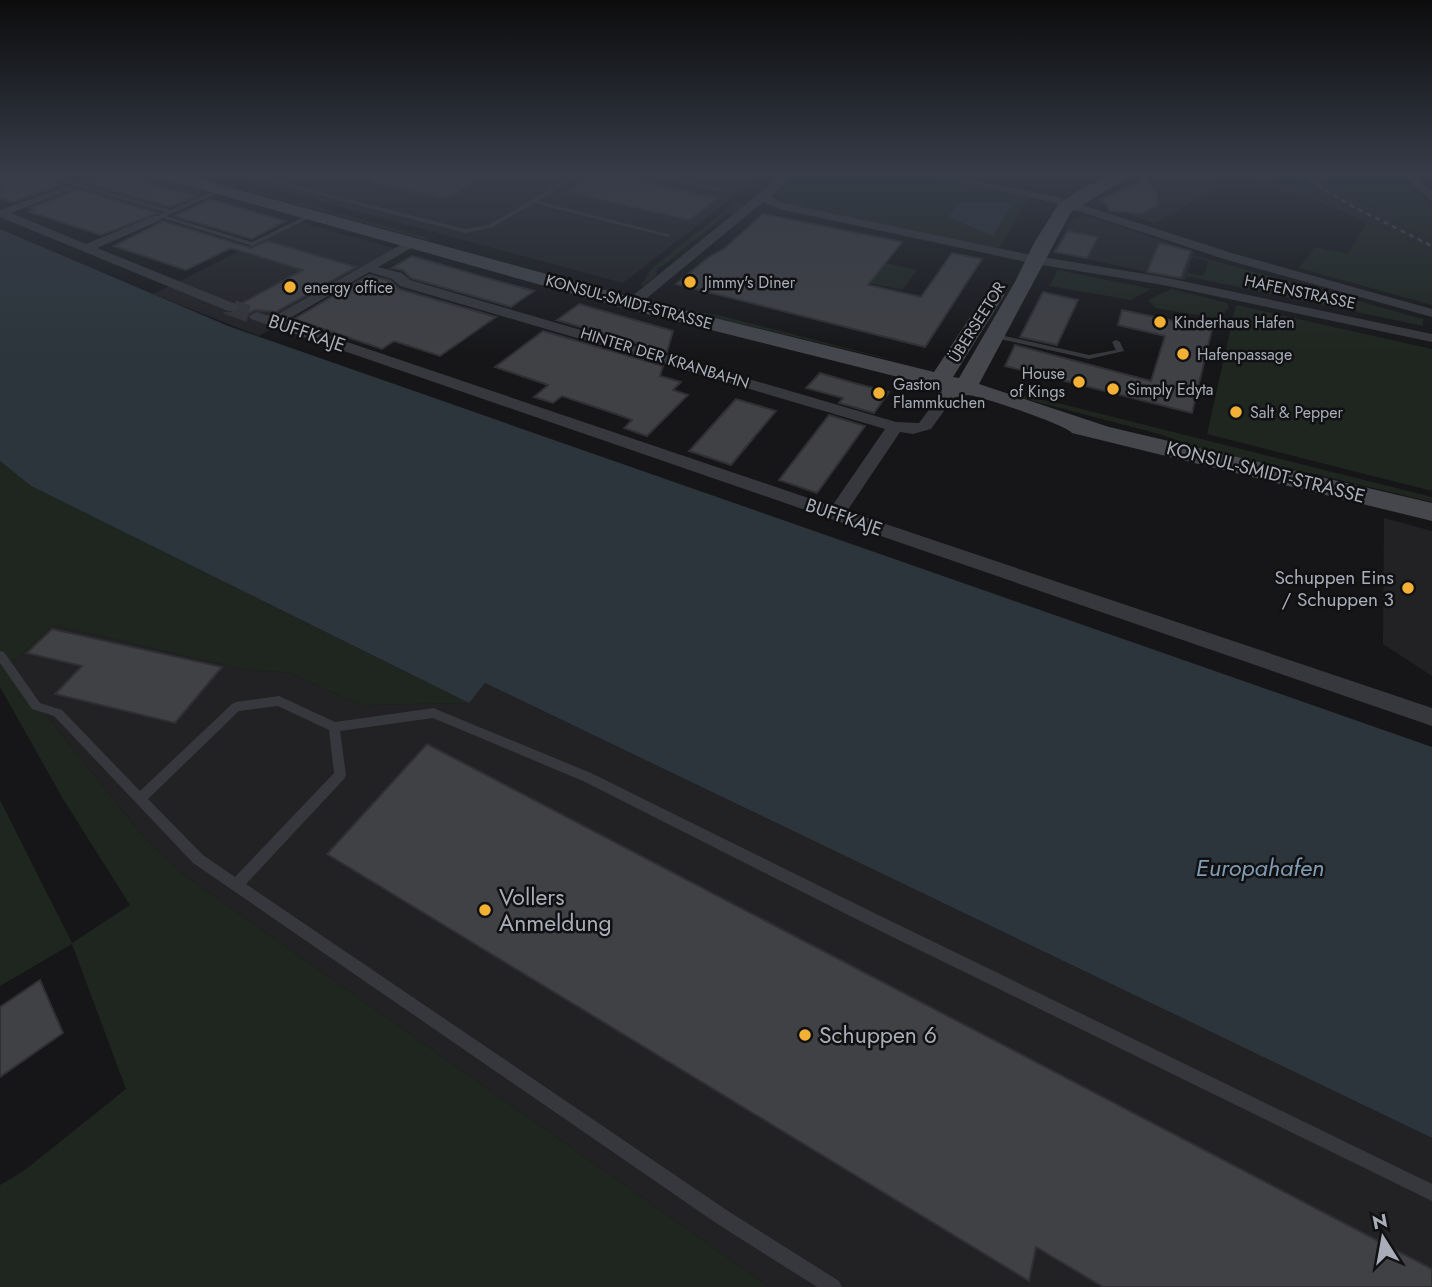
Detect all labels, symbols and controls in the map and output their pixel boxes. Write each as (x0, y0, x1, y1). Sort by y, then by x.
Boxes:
street label: KONSUL-SMIDT-STRASSE (543, 269, 715, 335)
street label: HAFENSTRASSE (1242, 269, 1358, 315)
place label: Jimmy's Diner (702, 271, 796, 294)
marker: Jimmy's Diner (682, 274, 698, 290)
place label: energy office (304, 276, 393, 299)
street label: ÜBERSEETOR (943, 277, 1011, 367)
marker: energy office (282, 279, 298, 295)
street label: BUFFKAJE (265, 307, 349, 359)
place label: Kinderhaus Hafen (1174, 311, 1295, 334)
marker: Kinderhaus Hafen (1152, 314, 1168, 330)
street label: HINTER DER KRANBAHN (578, 321, 752, 395)
place label: Hafenpassage (1197, 343, 1292, 366)
marker: Hafenpassage (1175, 346, 1191, 362)
place label: House of Kings (1010, 362, 1065, 403)
place label: Gaston Flammkuchen (893, 373, 985, 414)
marker: House of Kings (1071, 374, 1087, 390)
place label: Simply Edyta (1127, 378, 1214, 401)
marker: Simply Edyta (1105, 381, 1121, 397)
marker: Gaston Flammkuchen (871, 385, 887, 401)
place label: Salt & Pepper (1250, 401, 1343, 424)
marker: Salt & Pepper (1228, 404, 1244, 420)
street label: KONSUL-SMIDT-STRASSE (1164, 434, 1368, 510)
street label: BUFFKAJE (802, 491, 886, 543)
place label: Schuppen Eins / Schuppen 3 (1274, 564, 1394, 613)
marker: Schuppen Eins / Schuppen 3 (1400, 580, 1416, 596)
water label: Europahafen (1196, 850, 1324, 885)
place label: Vollers Anmeldung (499, 880, 612, 940)
marker: Vollers Anmeldung (477, 902, 493, 918)
place label: Schuppen 6 (819, 1018, 937, 1052)
marker: Schuppen 6 (797, 1027, 813, 1043)
north arrow (1348, 1203, 1418, 1273)
text: N (1370, 1207, 1390, 1236)

